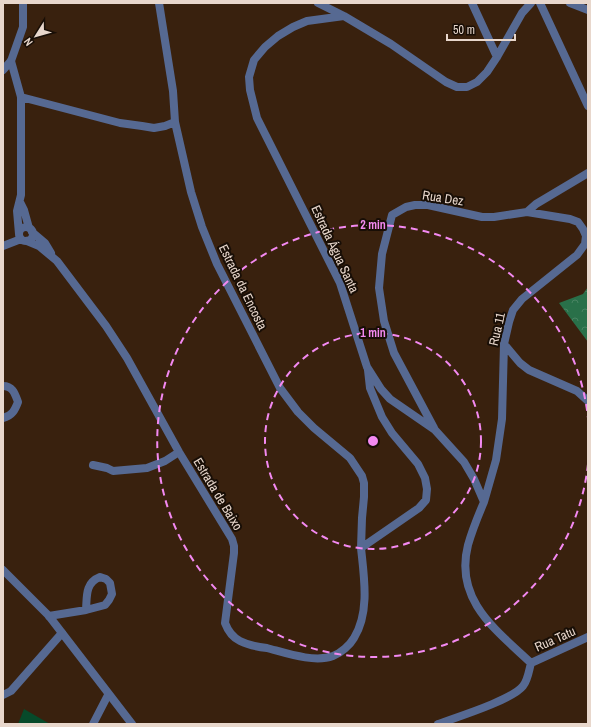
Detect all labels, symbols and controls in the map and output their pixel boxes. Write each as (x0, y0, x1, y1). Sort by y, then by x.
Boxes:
north arrow (16, 16, 56, 56)
scale bar (447, 16, 515, 42)
text: 50 m (453, 22, 475, 38)
text: N (20, 35, 36, 49)
street label: Rua Dez (421, 186, 465, 210)
street label: Estrada Água Santa (307, 202, 363, 296)
text: 2 min (360, 217, 386, 233)
street label: Estrada da Encosta (215, 241, 271, 333)
street label: Rua 11 (485, 311, 509, 347)
text: 1 min (360, 325, 386, 341)
centre of rings (366, 434, 380, 448)
street label: Estrada de Baixo (190, 455, 246, 533)
street label: Rua Tatu (532, 623, 578, 655)

